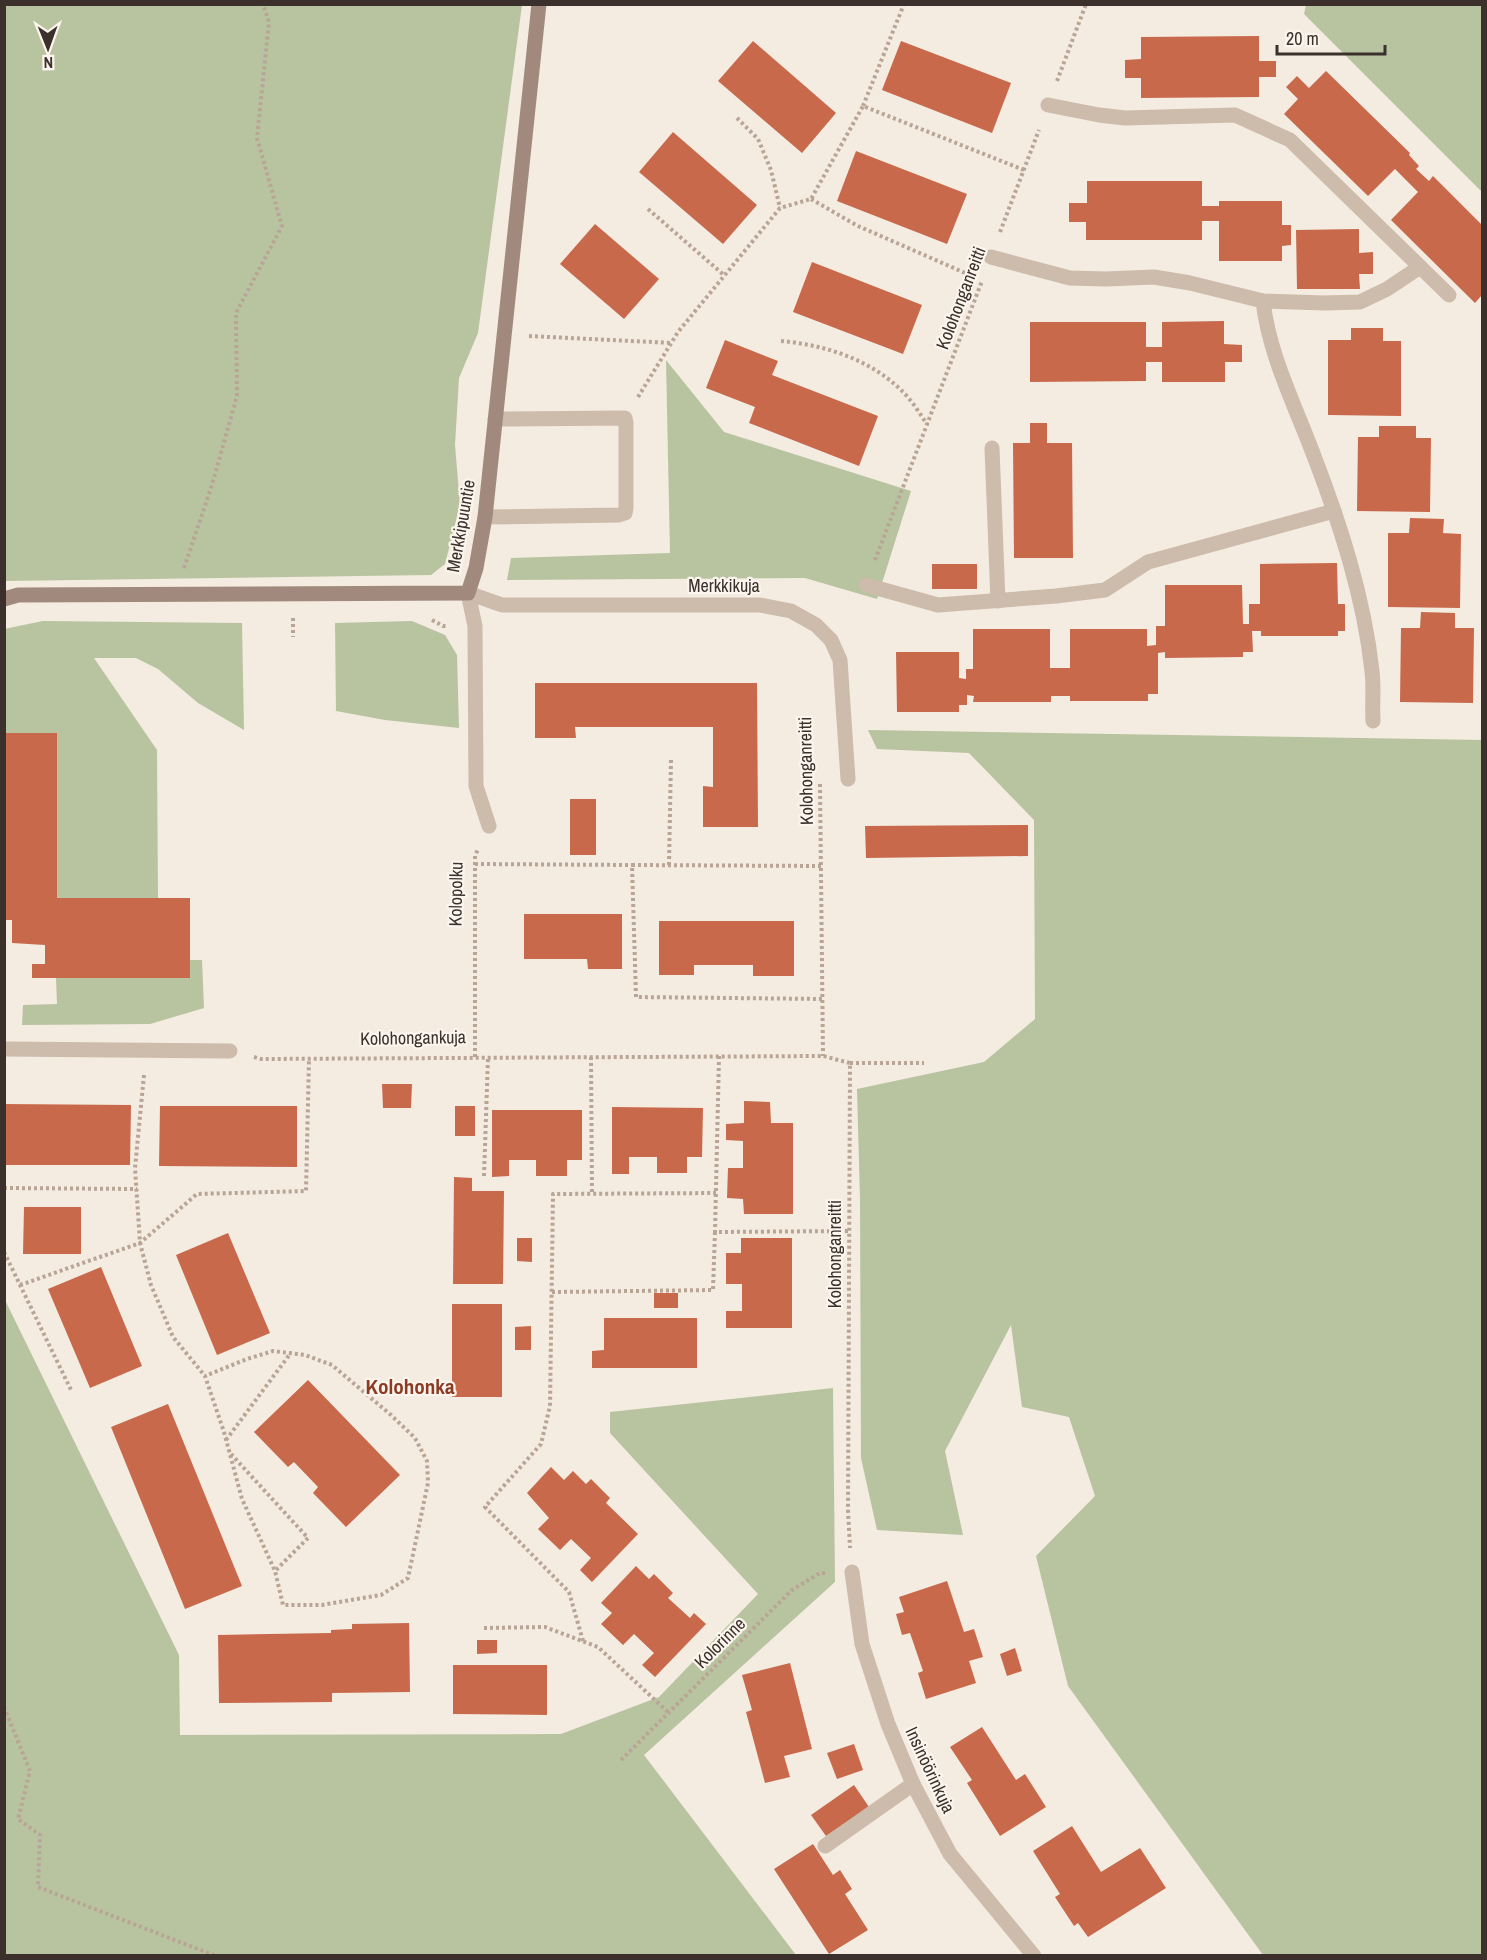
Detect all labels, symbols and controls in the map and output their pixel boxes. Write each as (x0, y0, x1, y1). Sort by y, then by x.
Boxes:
north arrow (18, 18, 78, 78)
scale bar (1277, 18, 1385, 56)
text: 20 m (1286, 26, 1319, 51)
text: N (43, 52, 53, 74)
street label: Kolohonganreitti (929, 243, 992, 353)
street label: Merkkipuuntie (440, 478, 481, 574)
street label: Merkkikuja (688, 573, 760, 598)
street label: Kolohonganreitti (792, 717, 819, 825)
street label: Kolopolku (442, 861, 469, 927)
street label: Kolohongankuja (360, 1024, 466, 1051)
street label: Kolohonganreitti (822, 1200, 847, 1308)
district label: Kolohonka (366, 1372, 455, 1401)
street label: Kolorinne (688, 1611, 751, 1674)
street label: Insinöörinkuja (900, 1722, 961, 1817)

